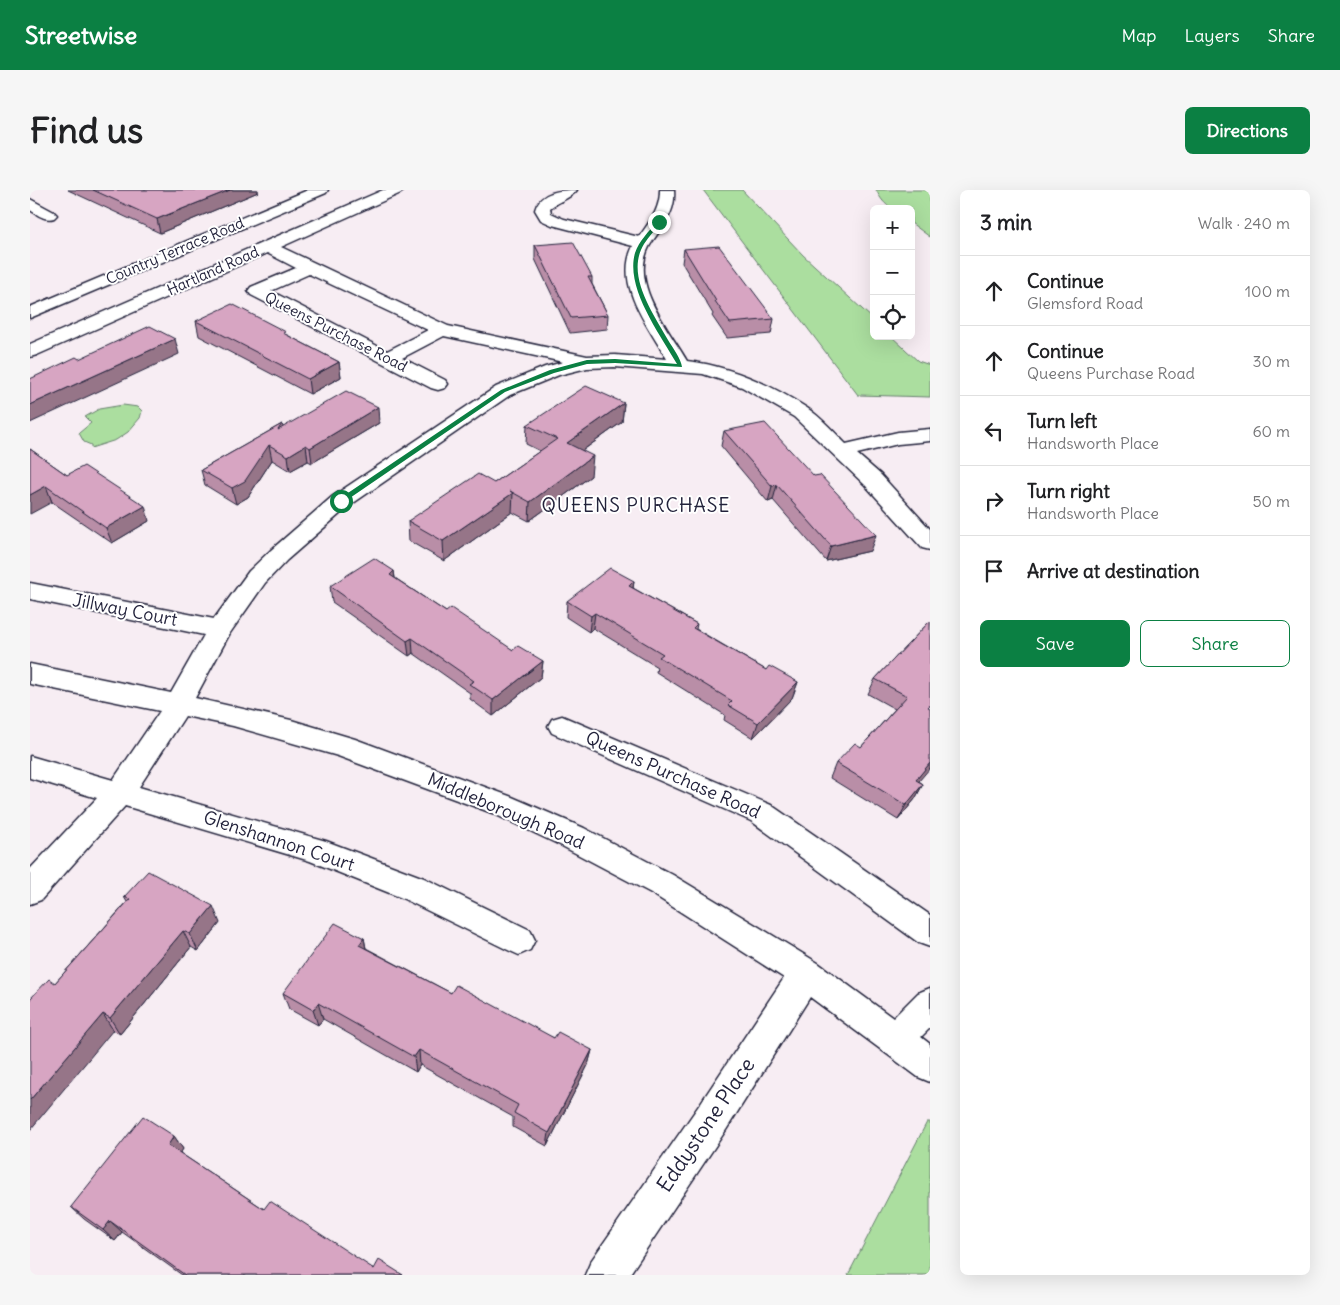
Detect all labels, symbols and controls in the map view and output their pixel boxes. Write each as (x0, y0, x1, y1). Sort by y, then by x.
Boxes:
text: Streetwise (25, 20, 137, 50)
text: Map (1121, 24, 1156, 47)
text: Layers (1184, 24, 1240, 47)
text: Share (1268, 24, 1315, 47)
button: Directions (1185, 107, 1310, 154)
text: Find us (30, 108, 143, 152)
map controls (870, 205, 915, 340)
button: + (870, 205, 915, 250)
text: 3 min (980, 209, 1032, 236)
route end (648, 211, 671, 234)
street label: Country Terrace Road (103, 213, 247, 288)
text: Walk · 240 m (1198, 213, 1290, 233)
street label: Hartland Road (164, 242, 262, 299)
button: − (870, 250, 915, 295)
text: Continue (1027, 269, 1104, 293)
icon: ahead (980, 277, 1008, 305)
text: 100 m (1245, 281, 1290, 301)
street label: Queens Purchase Road (262, 287, 411, 376)
text: Glemsford Road (1027, 293, 1143, 313)
button: locate (870, 295, 915, 340)
text: Continue (1027, 339, 1104, 363)
icon: ahead (980, 347, 1008, 375)
text: 30 m (1253, 351, 1290, 371)
text: Queens Purchase Road (1027, 363, 1195, 383)
text: Turn left (1027, 409, 1097, 433)
icon: left (980, 417, 1008, 445)
text: 60 m (1252, 421, 1290, 441)
text: Handsworth Place (1027, 433, 1159, 453)
text: Turn right (1027, 479, 1110, 503)
icon: right (980, 487, 1008, 515)
route start (330, 490, 353, 513)
text: 50 m (1252, 491, 1290, 511)
district label: QUEENS PURCHASE (541, 493, 731, 517)
text: Handsworth Place (1027, 503, 1159, 523)
icon: arrive (980, 557, 1008, 585)
text: Arrive at destination (1027, 559, 1200, 583)
street label: Jillway Court (71, 588, 179, 631)
button: Save (980, 620, 1130, 667)
button: Share (1140, 620, 1290, 667)
street label: Queens Purchase Road (582, 726, 765, 824)
street label: Middleborough Road (424, 767, 588, 854)
street label: Glenshannon Court (201, 805, 358, 876)
street label: Eddystone Place (651, 1052, 761, 1197)

